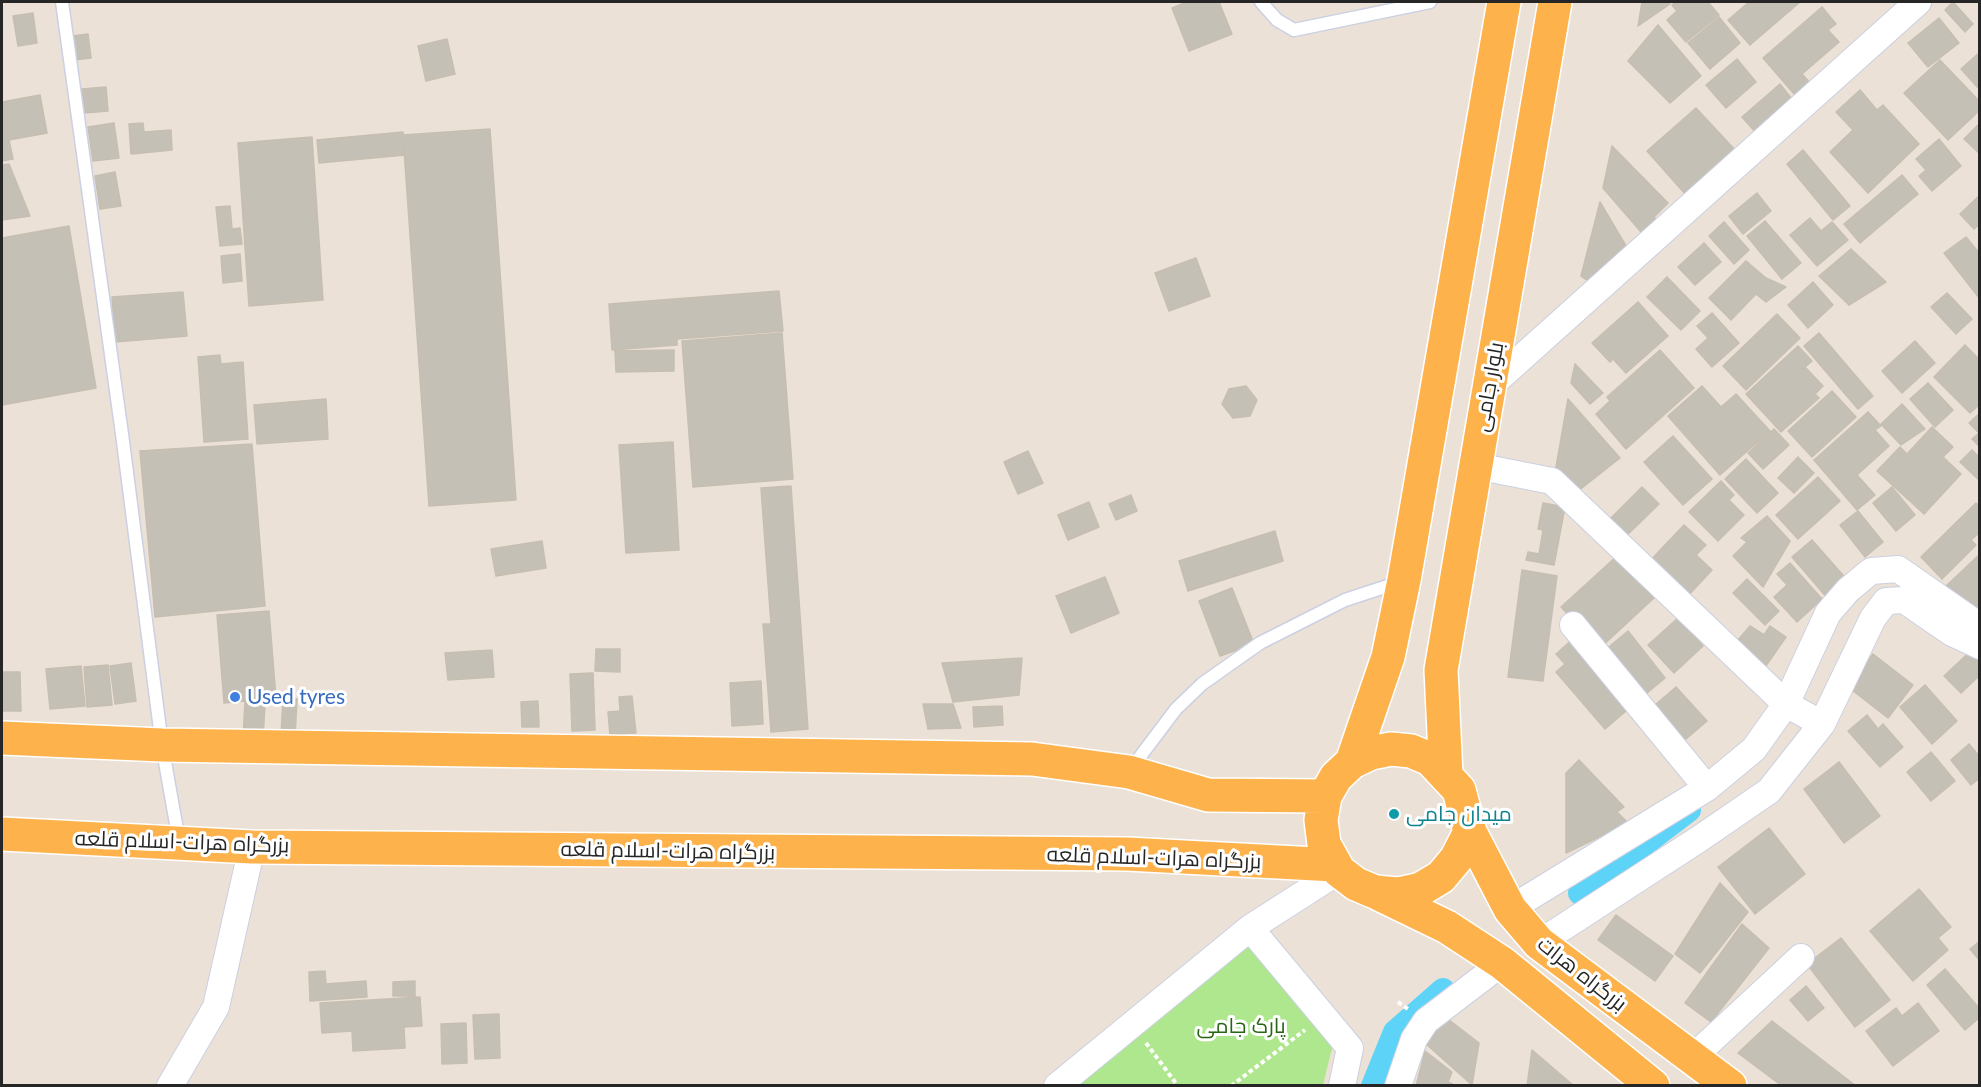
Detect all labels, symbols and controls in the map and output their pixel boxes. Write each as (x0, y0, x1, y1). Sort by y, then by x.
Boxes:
street label: بلوار جامی (1469, 340, 1509, 434)
place label: Used tyres (247, 684, 345, 710)
marker: Used tyres (228, 690, 242, 704)
place label: میدان جامی (1406, 801, 1512, 827)
marker: میدان جامی (1387, 807, 1401, 821)
street label: بزرگراه هرات-اسلام قلعه (74, 826, 290, 858)
street label: بزرگراه هرات-اسلام قلعه (561, 837, 775, 865)
street label: بزرگراه هرات-اسلام قلعه (1046, 842, 1262, 874)
street label: بزرگراه هرات (1532, 931, 1632, 1017)
park label: پارک جامی (1196, 1013, 1286, 1039)

